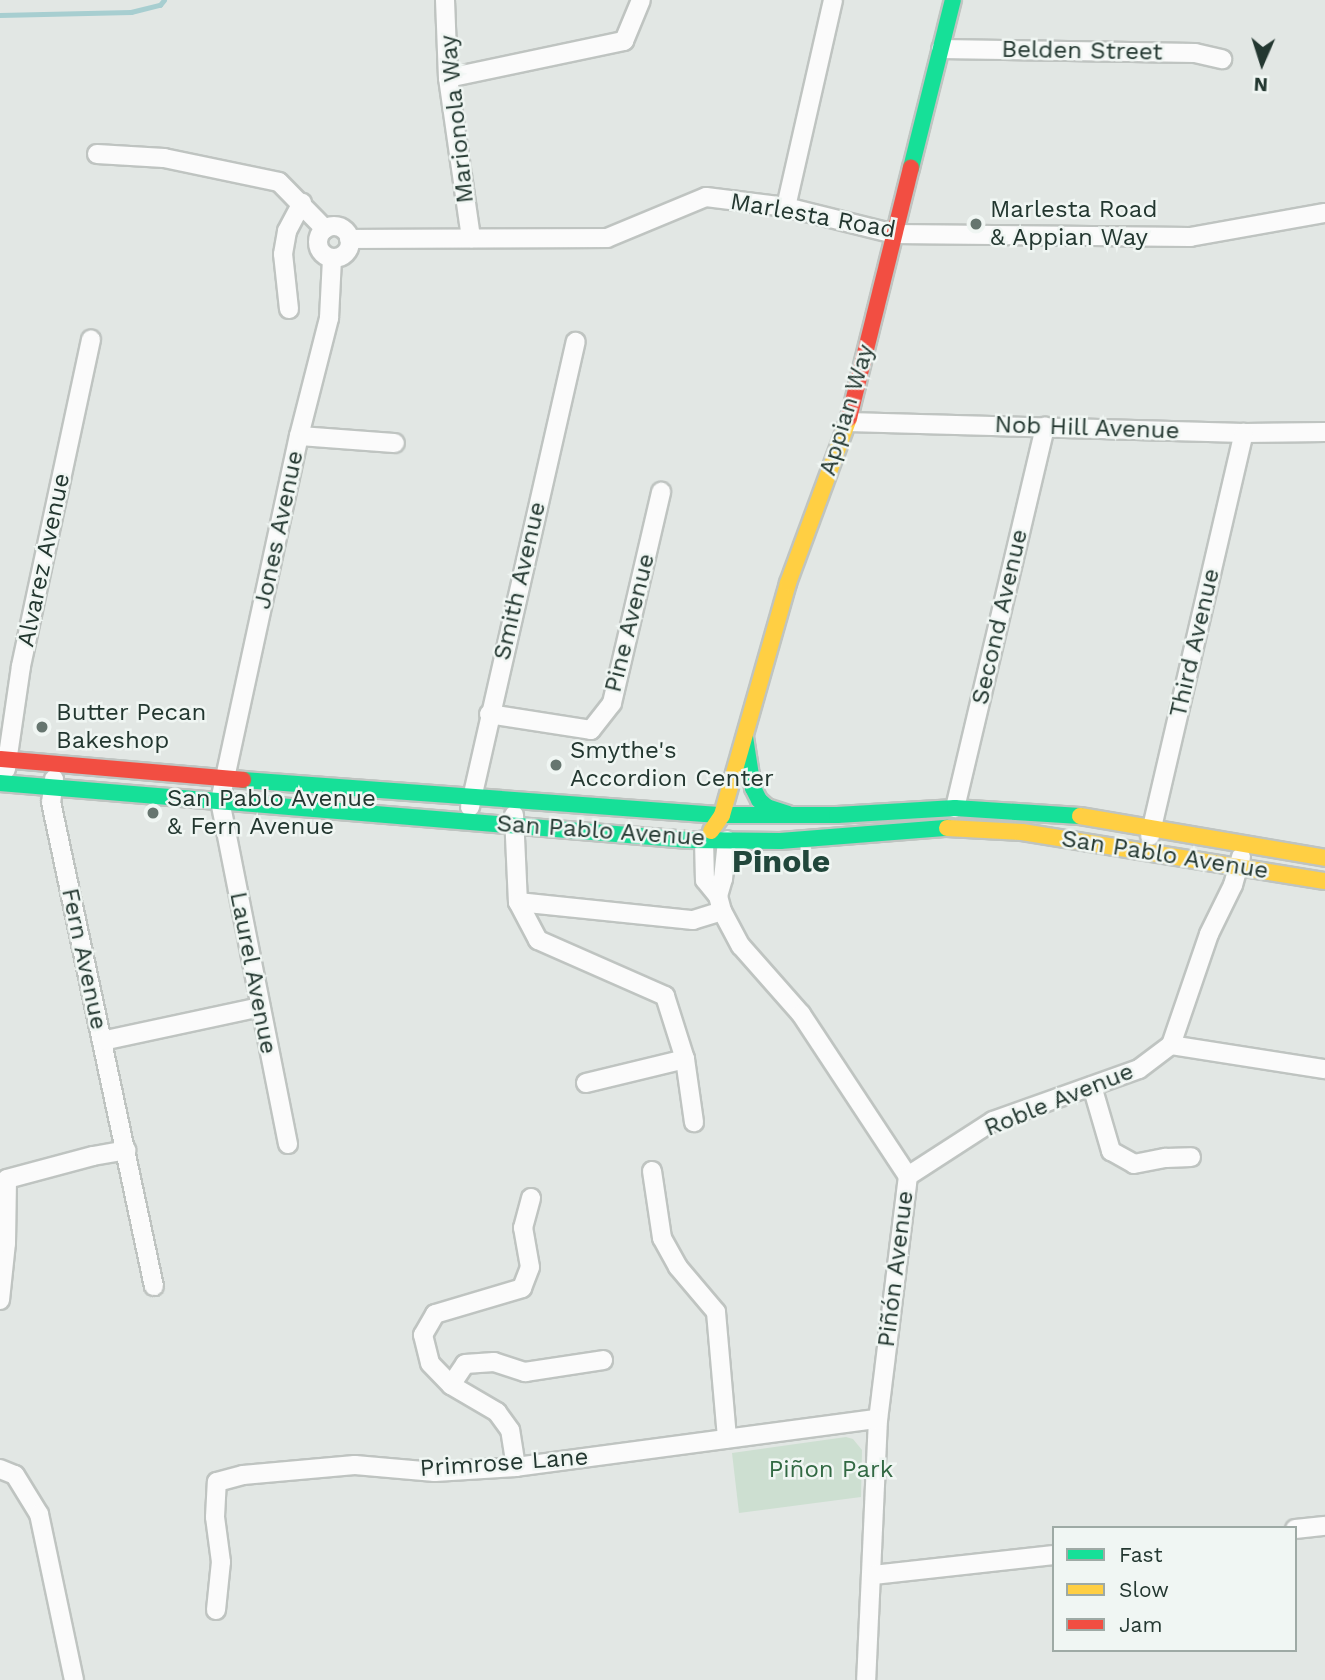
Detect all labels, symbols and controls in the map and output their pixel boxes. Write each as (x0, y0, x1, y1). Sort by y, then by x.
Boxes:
north arrow (1227, 28, 1297, 98)
street label: Marionola Way (434, 33, 480, 205)
street label: Belden Street (1001, 35, 1163, 67)
text: N (1253, 73, 1269, 96)
street label: Marlesta Road (728, 187, 898, 245)
place label: Marlesta Road & Appian Way (990, 196, 1158, 252)
marker: Marlesta Road & Appian Way (968, 216, 984, 232)
street label: Appian Way (813, 341, 881, 479)
street label: Nob Hill Avenue (993, 410, 1181, 446)
street label: Jones Avenue (248, 448, 310, 612)
street label: Alvarez Avenue (11, 470, 77, 650)
street label: Smith Avenue (488, 499, 552, 663)
street label: Second Avenue (966, 526, 1034, 708)
street label: Pine Avenue (599, 550, 661, 696)
street label: Third Avenue (1164, 565, 1226, 721)
place label: Butter Pecan Bakeshop (56, 699, 207, 755)
marker: Butter Pecan Bakeshop (34, 719, 50, 735)
place label: Smythe's Accordion Center (570, 737, 774, 793)
marker: Smythe's Accordion Center (548, 757, 564, 773)
place label: San Pablo Avenue & Fern Avenue (167, 785, 377, 841)
marker: San Pablo Avenue & Fern Avenue (145, 805, 161, 821)
street label: San Pablo Avenue (495, 809, 707, 853)
street label: San Pablo Avenue (1059, 824, 1271, 886)
district label: Pinole (732, 842, 830, 880)
street label: Fern Avenue (55, 885, 113, 1033)
street label: Laurel Avenue (223, 889, 283, 1057)
street label: Roble Avenue (980, 1057, 1138, 1143)
street label: Piñón Avenue (872, 1189, 920, 1349)
street label: Primrose Lane (419, 1443, 589, 1483)
park label: Piñon Park (769, 1456, 893, 1484)
legend (1052, 1526, 1297, 1652)
text: Fast (1119, 1542, 1163, 1567)
text: Slow (1119, 1577, 1169, 1602)
text: Jam (1119, 1612, 1162, 1637)

